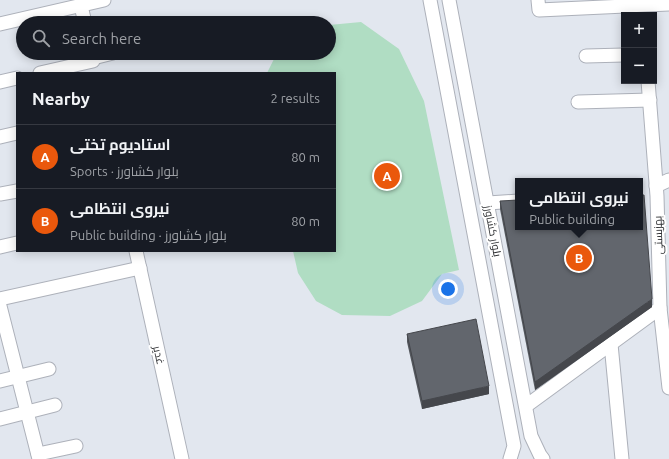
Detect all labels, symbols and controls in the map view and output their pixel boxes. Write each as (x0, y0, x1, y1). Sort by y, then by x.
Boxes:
map controls (621, 12, 657, 84)
button: + (621, 12, 657, 48)
search box (16, 16, 336, 60)
icon: search (30, 27, 52, 49)
text: Search here (62, 30, 141, 47)
button: − (621, 48, 657, 84)
text: Nearby (32, 89, 90, 108)
text: 2 results (270, 91, 320, 105)
text: استادیوم تختی (70, 136, 170, 153)
text: A (40, 150, 50, 164)
text: 80 m (291, 150, 320, 164)
pin: A (374, 161, 400, 191)
text: Sports · بلوار کشاورز (70, 164, 179, 178)
popup (515, 178, 643, 230)
text: نیروی انتظامی (529, 189, 629, 206)
text: نیروی انتظامی (70, 200, 170, 217)
street label: بلوار کشاورز (481, 203, 504, 258)
text: Public building (529, 212, 615, 226)
text: B (41, 214, 49, 228)
text: 80 m (291, 214, 320, 228)
street label: بهزیستی (651, 215, 666, 255)
text: Public building · بلوار کشاورز (70, 228, 227, 242)
pin: B (566, 243, 592, 273)
your location (438, 279, 458, 299)
street label: غدیر (150, 344, 167, 366)

